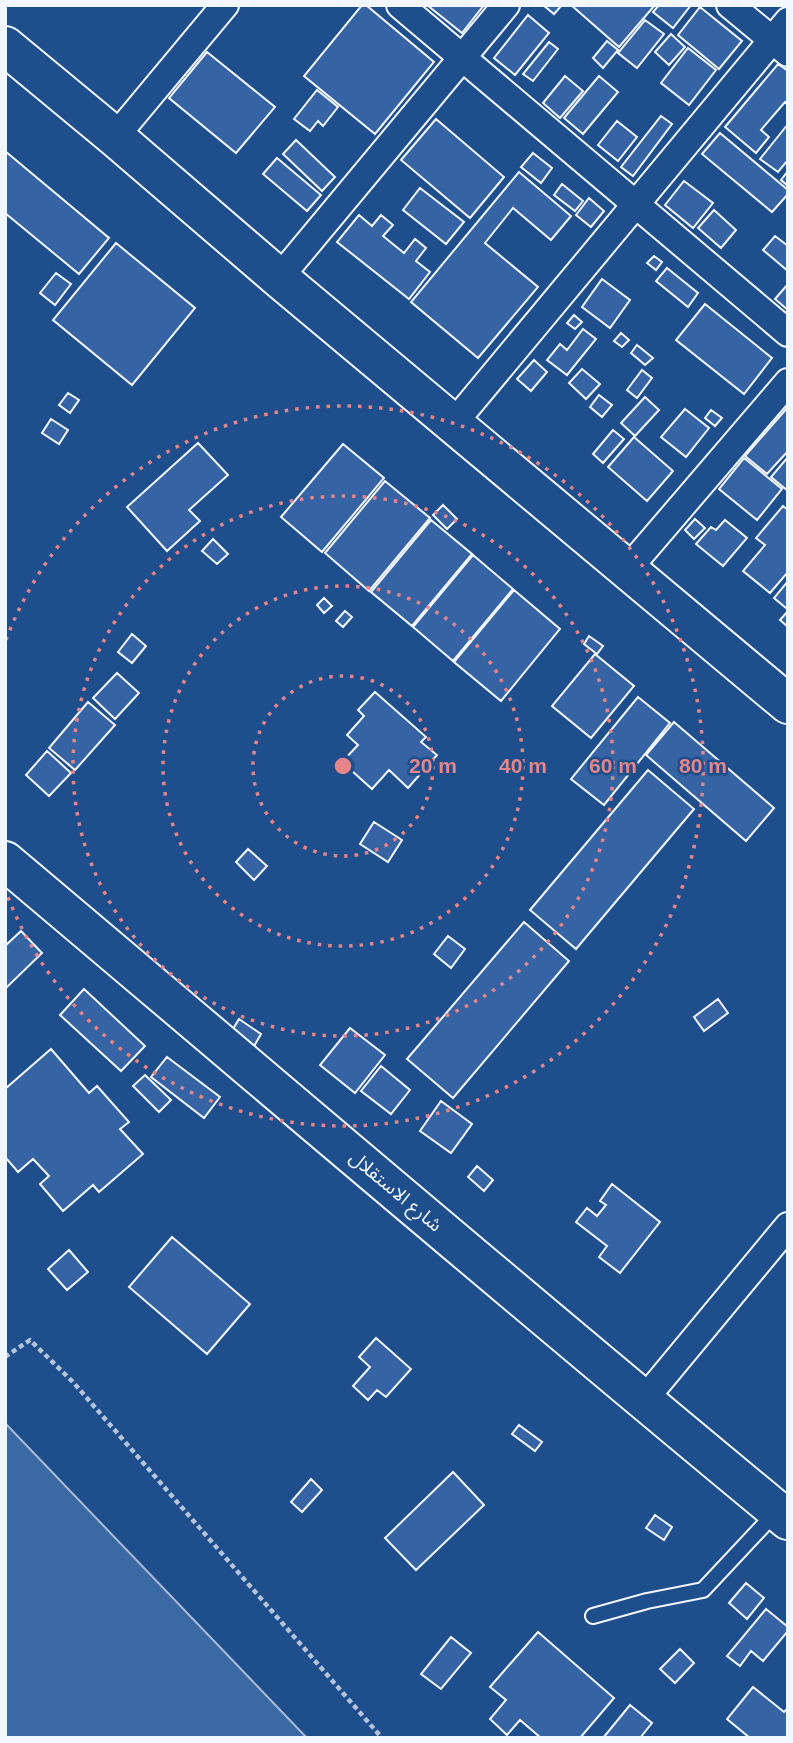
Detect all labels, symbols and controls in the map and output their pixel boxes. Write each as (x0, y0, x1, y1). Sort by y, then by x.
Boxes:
centre of rings (331, 754, 355, 778)
text: 20 m (409, 754, 457, 777)
text: 40 m (499, 754, 547, 777)
text: 60 m (589, 754, 637, 777)
text: 80 m (679, 754, 727, 777)
street label: شارع الاستقلال (344, 1146, 446, 1238)

